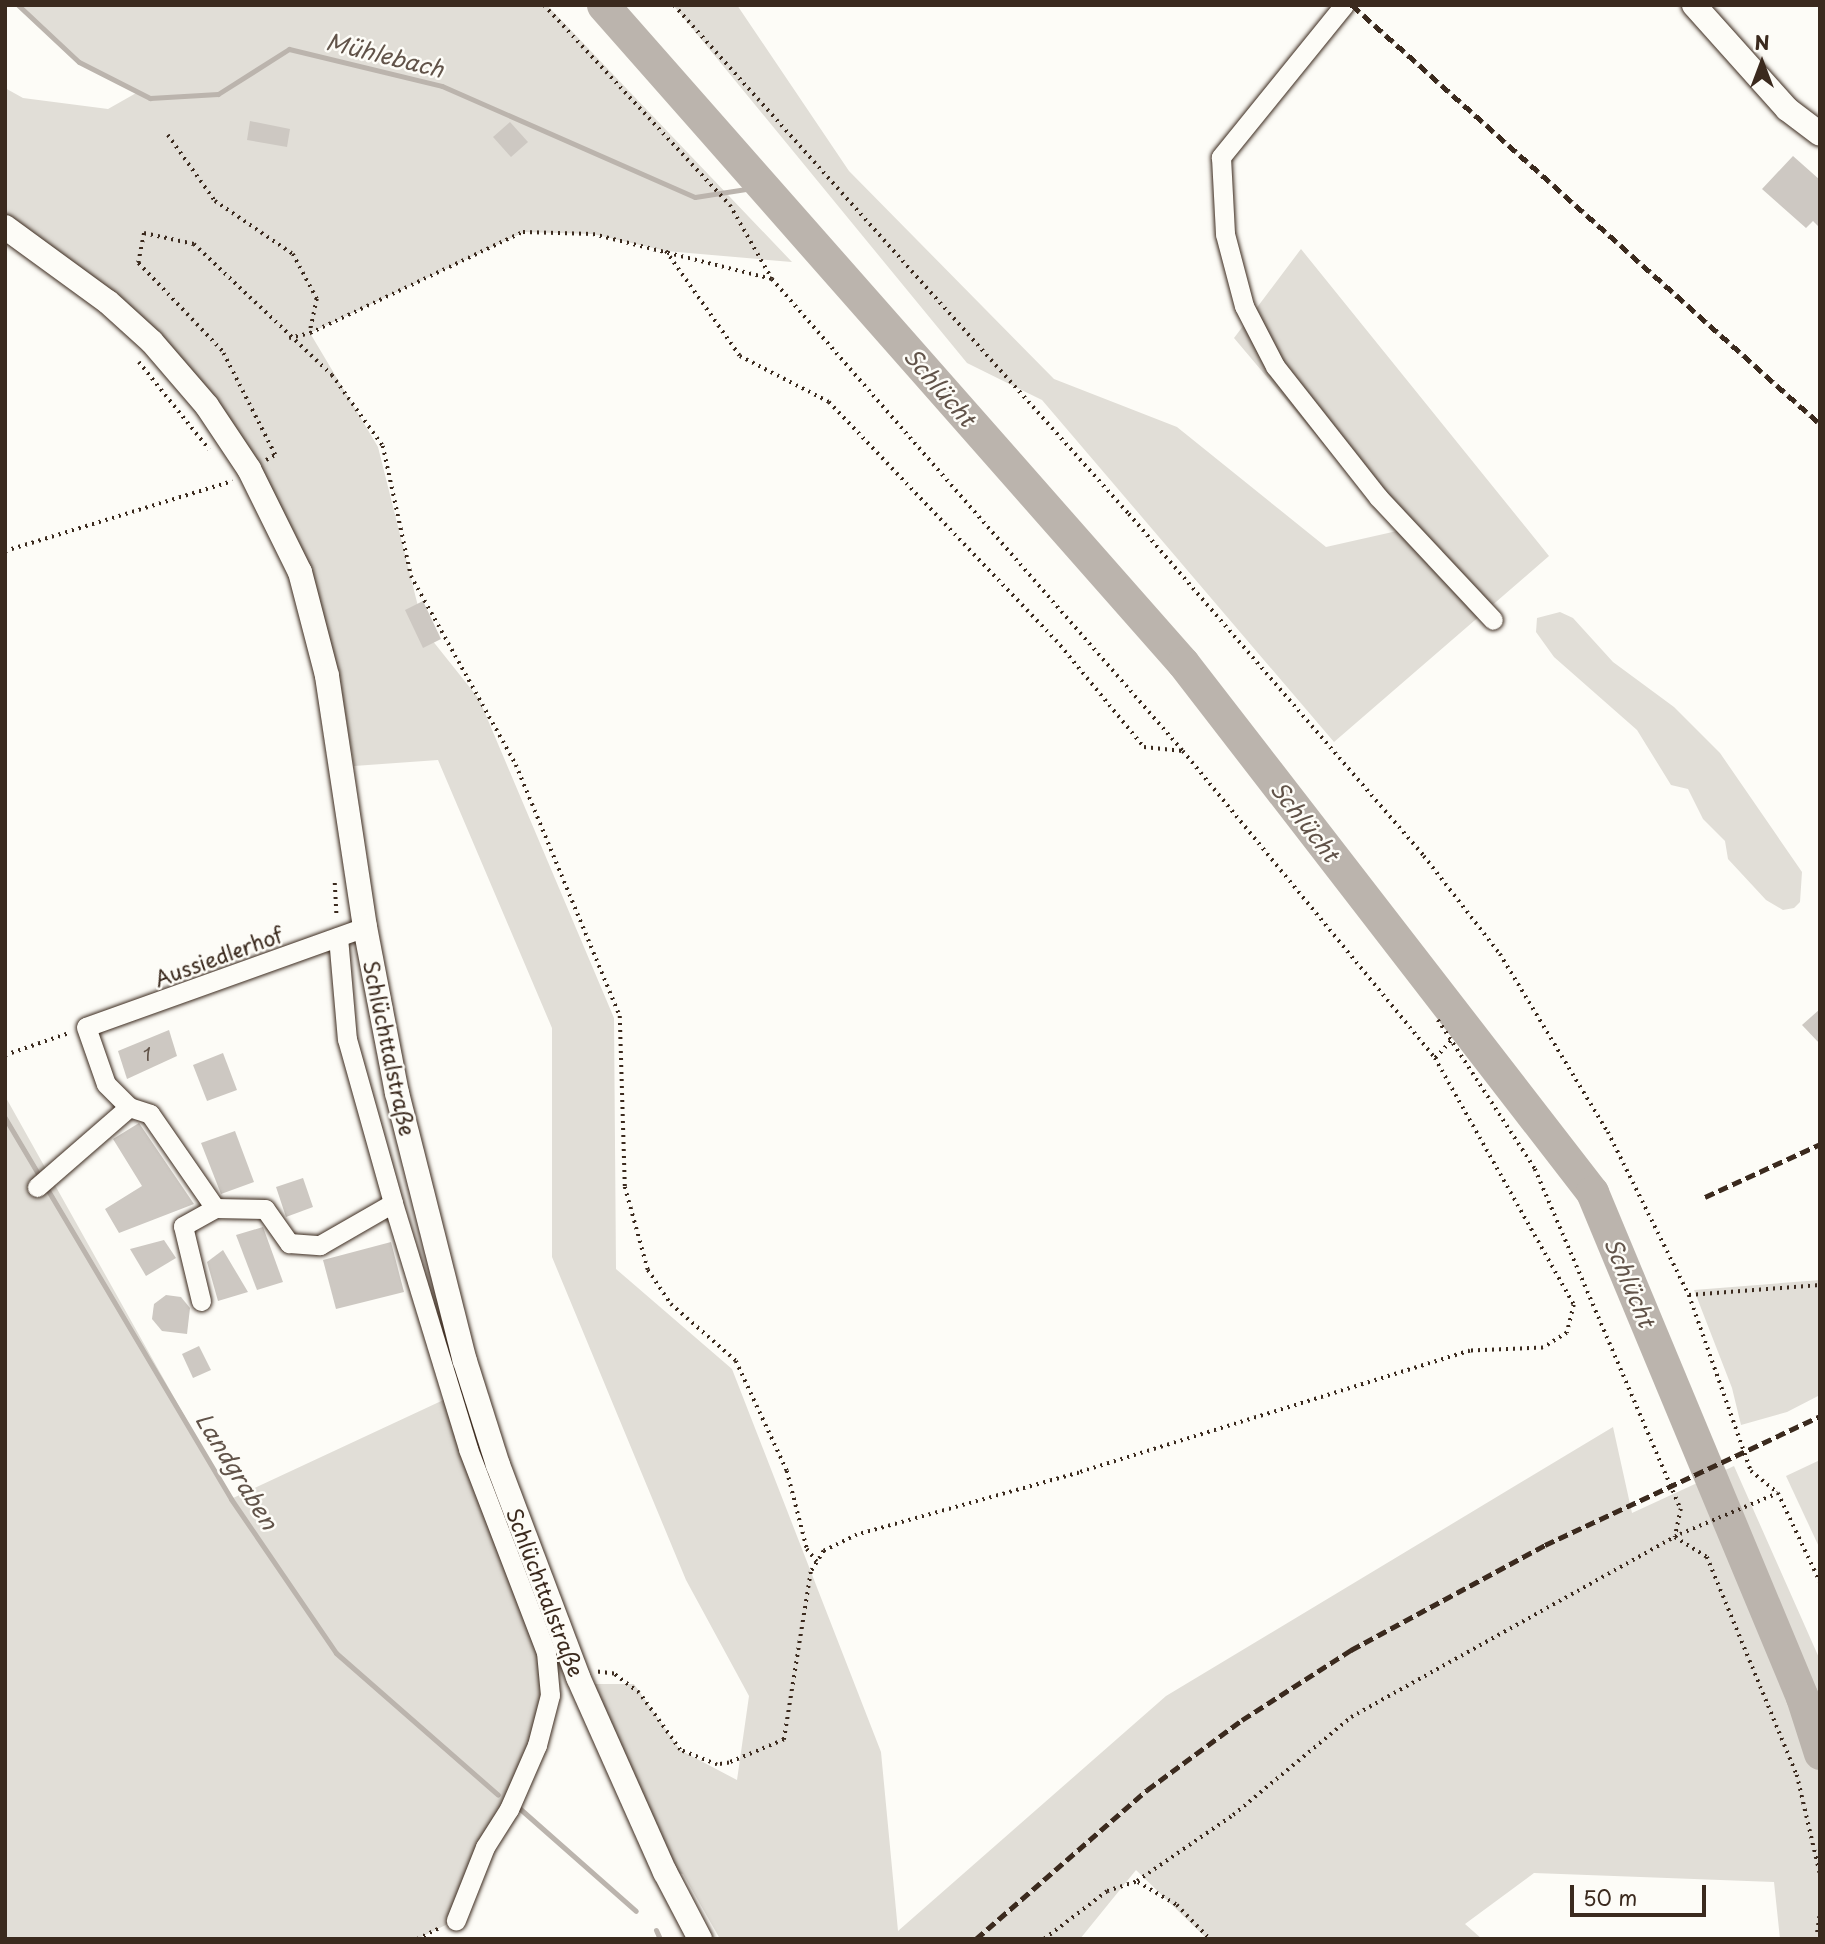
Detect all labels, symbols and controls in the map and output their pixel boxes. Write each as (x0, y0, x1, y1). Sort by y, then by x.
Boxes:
water label: Mühlebach (324, 27, 446, 83)
north arrow (1727, 28, 1797, 98)
text: N (1754, 28, 1770, 56)
water label: Schlücht (899, 342, 981, 432)
water label: Schlücht (1265, 775, 1345, 867)
street label: Aussiedlerhof (150, 921, 286, 991)
street label: Schlüchttalstraße (359, 958, 421, 1138)
house number: 1 (143, 1043, 151, 1065)
water label: Schlücht (1599, 1233, 1661, 1331)
water label: Landgraben (190, 1408, 284, 1534)
street label: Schlüchttalstraße (502, 1504, 590, 1680)
scale bar (1573, 1870, 1710, 1914)
text: 50 m (1583, 1881, 1637, 1913)

